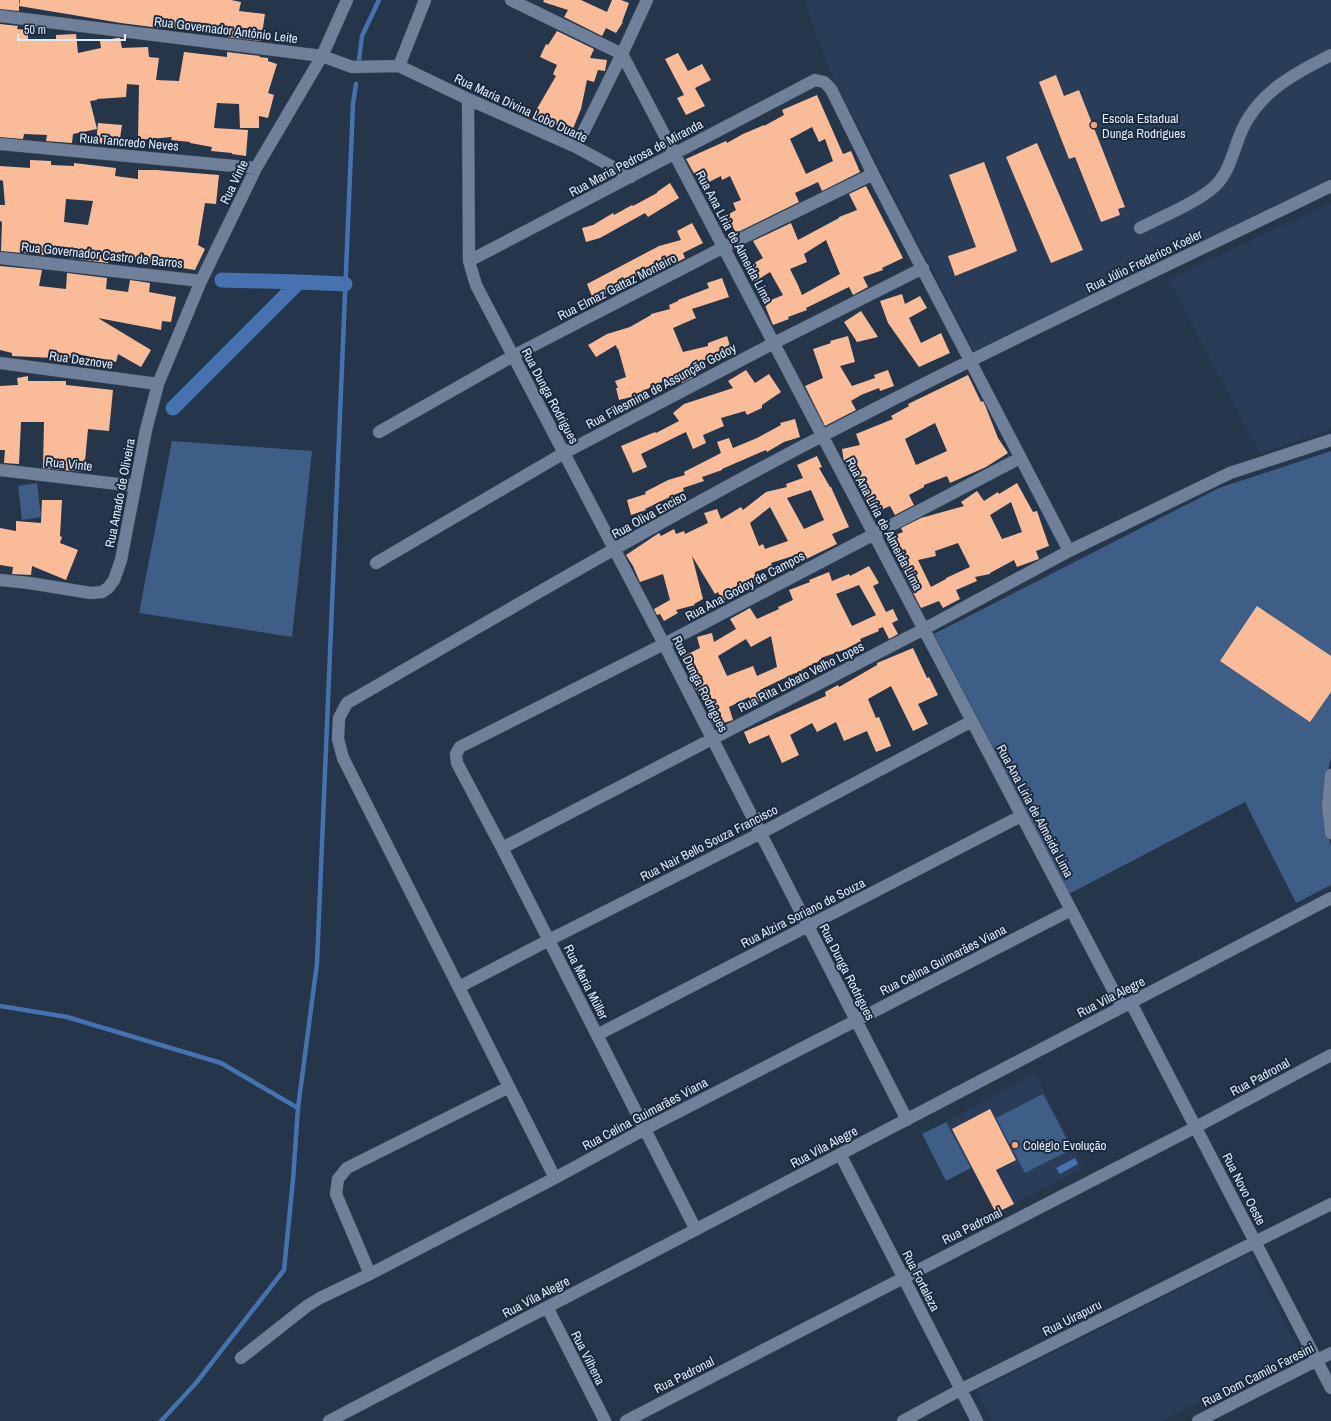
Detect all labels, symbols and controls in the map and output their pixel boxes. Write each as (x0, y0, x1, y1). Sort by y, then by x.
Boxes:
street label: Rua Governador Antônio Leite (153, 13, 299, 47)
scale bar (18, 16, 125, 42)
text: 50 m (24, 22, 46, 38)
street label: Rua Maria Divina Lobo Duarte (452, 70, 590, 146)
place label: Escola Estadual Dunga Rodrigues (1102, 110, 1186, 142)
street label: Rua Maria Pedrosa de Miranda (566, 115, 706, 201)
marker: Escola Estadual Dunga Rodrigues (1089, 120, 1099, 130)
street label: Rua Tancredo Neves (79, 129, 179, 155)
street label: Rua Vinte (216, 157, 252, 207)
street label: Rua Ana Líria de Almeida Lima (692, 168, 776, 306)
street label: Rua Júlio Frederico Koeler (1083, 225, 1205, 297)
street label: Rua Governador Castro de Barros (20, 238, 184, 272)
street label: Rua Elmaz Gattaz Monteiro (555, 250, 680, 324)
street label: Rua Filesmina de Assunção Godoy (583, 339, 740, 433)
street label: Rua Dunga Rodrigues (518, 345, 582, 447)
street label: Rua Deznove (48, 347, 114, 373)
street label: Rua Amado de Oliveira (101, 437, 139, 549)
street label: Rua Vinte (45, 453, 93, 475)
street label: Rua Ana Líria de Almeida Lima (842, 455, 926, 593)
street label: Rua Oliva Enciso (609, 487, 689, 543)
street label: Rua Ana Godoy de Campos (682, 547, 808, 625)
street label: Rua Dunga Rodrigues (668, 633, 732, 735)
street label: Rua Rita Lobato Velho Lopes (735, 638, 867, 716)
street label: Rua Ana Líria de Almeida Lima (993, 742, 1077, 880)
street label: Rua Nair Bello Souza Francisco (637, 801, 781, 885)
street label: Rua Alzira Soriano de Souza (738, 874, 868, 952)
street label: Rua Dunga Rodrigues (815, 921, 879, 1023)
street label: Rua Celina Guimarães Viana (877, 921, 1009, 999)
street label: Rua Maria Müller (560, 942, 612, 1023)
street label: Rua Vila Alegre (1074, 973, 1148, 1021)
street label: Rua Padronal (1227, 1054, 1293, 1100)
street label: Rua Celina Guimarães Viana (579, 1074, 711, 1154)
street label: Rua Vila Alegre (787, 1122, 861, 1172)
place label: Colégio Evolução (1023, 1137, 1107, 1154)
marker: Colégio Evolução (1010, 1140, 1020, 1150)
street label: Rua Novo Oeste (1219, 1150, 1269, 1228)
street label: Rua Padronal (939, 1204, 1005, 1248)
street label: Rua Fortaleza (898, 1248, 944, 1315)
street label: Rua Vila Alegre (499, 1272, 573, 1322)
street label: Rua Uirapuru (1040, 1296, 1104, 1340)
street label: Rua Vilhena (567, 1328, 609, 1388)
street label: Rua Dom Camilo Faresini (1199, 1339, 1317, 1411)
street label: Rua Padronal (651, 1353, 717, 1397)

